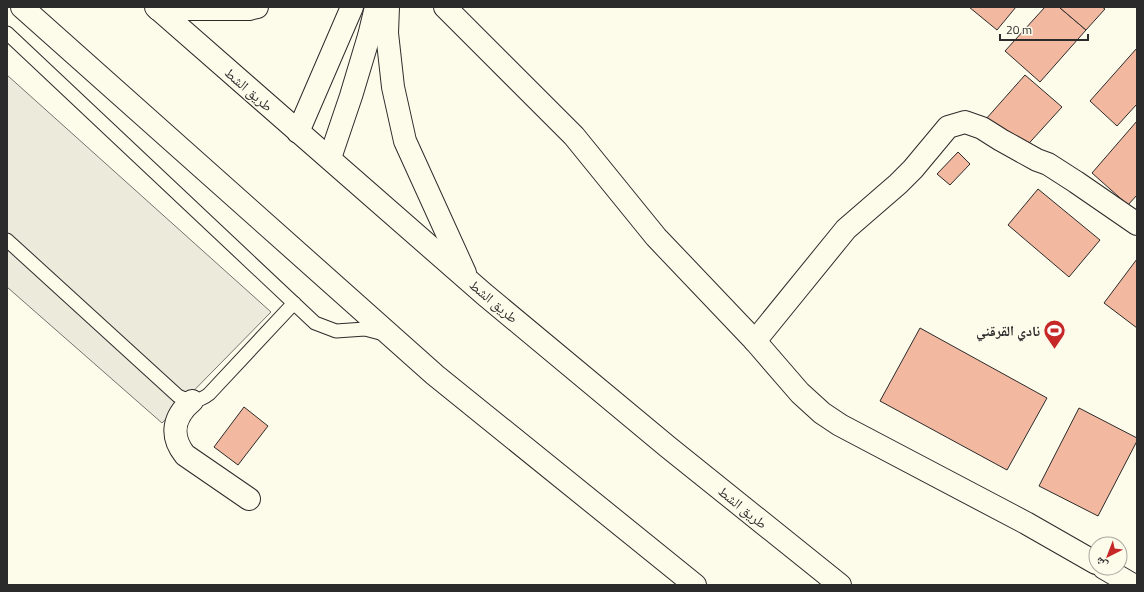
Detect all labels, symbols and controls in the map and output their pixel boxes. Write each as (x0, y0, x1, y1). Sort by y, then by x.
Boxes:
scale bar (1000, 16, 1088, 42)
text: 20 m (1006, 20, 1032, 39)
street label: طريق الشط (220, 62, 278, 116)
street label: طريق الشط (465, 274, 523, 328)
sports icon: نادي القرقني (1042, 317, 1068, 350)
place label: نادي القرقني (976, 320, 1040, 342)
street label: طريق الشط (714, 481, 772, 533)
north arrow (1088, 536, 1128, 576)
text: ش (1091, 553, 1111, 573)

